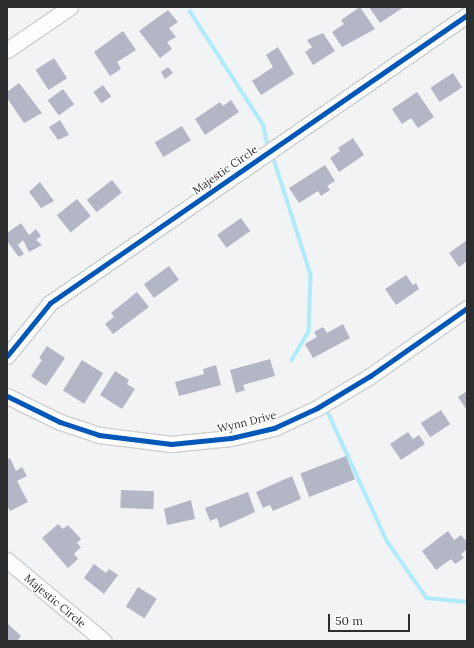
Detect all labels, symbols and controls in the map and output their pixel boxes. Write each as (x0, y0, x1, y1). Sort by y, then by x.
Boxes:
street label: Majestic Circle (190, 143, 260, 197)
street label: Wynn Drive (216, 408, 278, 436)
street label: Majestic Circle (22, 571, 88, 631)
scale bar (330, 606, 412, 632)
text: 50 m (335, 613, 363, 628)

